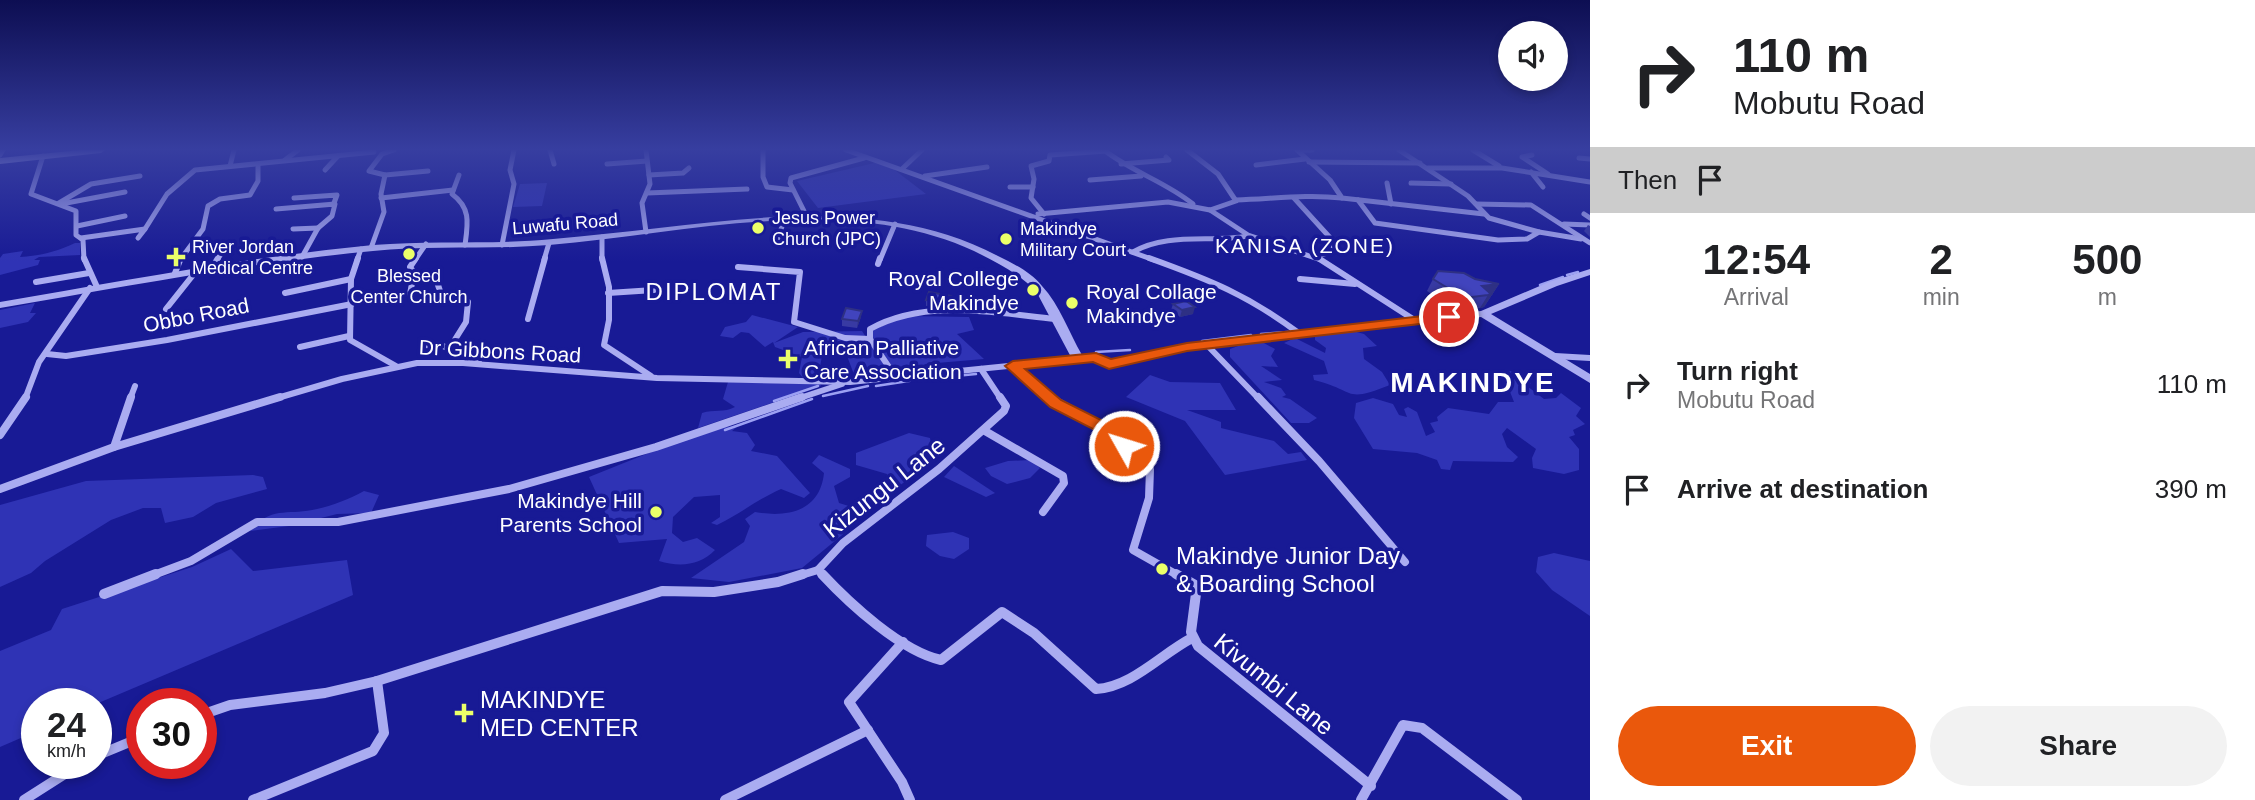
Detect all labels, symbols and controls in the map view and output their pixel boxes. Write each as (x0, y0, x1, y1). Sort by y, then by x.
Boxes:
map controls (1498, 21, 1568, 91)
button: sound (1498, 21, 1568, 91)
icon: right (1618, 28, 1709, 119)
text: 110 m (1733, 28, 1869, 82)
text: Mobutu Road (1733, 85, 1925, 121)
icon: arrive (1691, 161, 1729, 199)
text: Then (1618, 165, 1677, 195)
place label: Jesus Power Church (JPC) (772, 208, 881, 249)
street label: Luwafu Road (511, 209, 619, 239)
place label: Makindye Military Court (1020, 219, 1126, 260)
marker: Jesus Power Church (JPC) (750, 220, 766, 236)
marker: Makindye Military Court (998, 231, 1014, 247)
district label: KANISA (ZONE) (1215, 234, 1395, 257)
text: 12:54 (1703, 236, 1810, 283)
text: 2 (1929, 236, 1953, 283)
text: 500 (2072, 236, 2142, 283)
place label: River Jordan Medical Centre (192, 237, 313, 278)
marker: Blessed Center Church (401, 246, 417, 262)
marker: River Jordan Medical Centre (166, 247, 186, 267)
place label: Blessed Center Church (350, 266, 468, 307)
place label: Royal College Makindye (888, 267, 1019, 314)
district label: DIPLOMAT (646, 278, 782, 305)
place label: Royal Collage Makindye (1086, 280, 1217, 327)
marker: Royal College Makindye (1025, 282, 1041, 298)
text: Arrival (1724, 284, 1789, 310)
text: min (1923, 284, 1960, 310)
text: m (2098, 284, 2117, 310)
pin (1419, 287, 1479, 347)
street label: Obbo Road (141, 293, 251, 337)
marker: Royal Collage Makindye (1064, 295, 1080, 311)
icon: arrive (1430, 298, 1468, 336)
street label: Dr Gibbons Road (418, 335, 582, 367)
place label: African Palliative Care Association (804, 336, 962, 383)
marker: African Palliative Care Association (778, 349, 798, 369)
text: Turn right (1677, 356, 1798, 386)
icon: right (1618, 366, 1656, 404)
district label: MAKINDYE (1390, 367, 1556, 398)
text: 110 m (2157, 369, 2227, 399)
text: Mobutu Road (1677, 387, 1815, 413)
position arrow (1087, 409, 1161, 483)
street label: Kizungu Lane (818, 431, 950, 543)
icon: arrive (1618, 471, 1656, 509)
text: Arrive at destination (1677, 474, 1928, 504)
text: 390 m (2155, 474, 2227, 504)
place label: Makindye Hill Parents School (500, 489, 642, 536)
marker: Makindye Hill Parents School (648, 504, 664, 520)
place label: Makindye Junior Day & Boarding School (1176, 542, 1400, 597)
marker: Makindye Junior Day & Boarding School (1154, 561, 1170, 577)
street label: Kivumbi Lane (1209, 628, 1339, 740)
place label: MAKINDYE MED CENTER (480, 686, 639, 741)
speed limit sign: 30 (126, 688, 217, 779)
marker: MAKINDYE MED CENTER (454, 703, 474, 723)
text: 24 (47, 705, 86, 744)
button: Exit (1618, 706, 1916, 786)
button: Share (1930, 706, 2227, 786)
text: km/h (47, 741, 86, 761)

